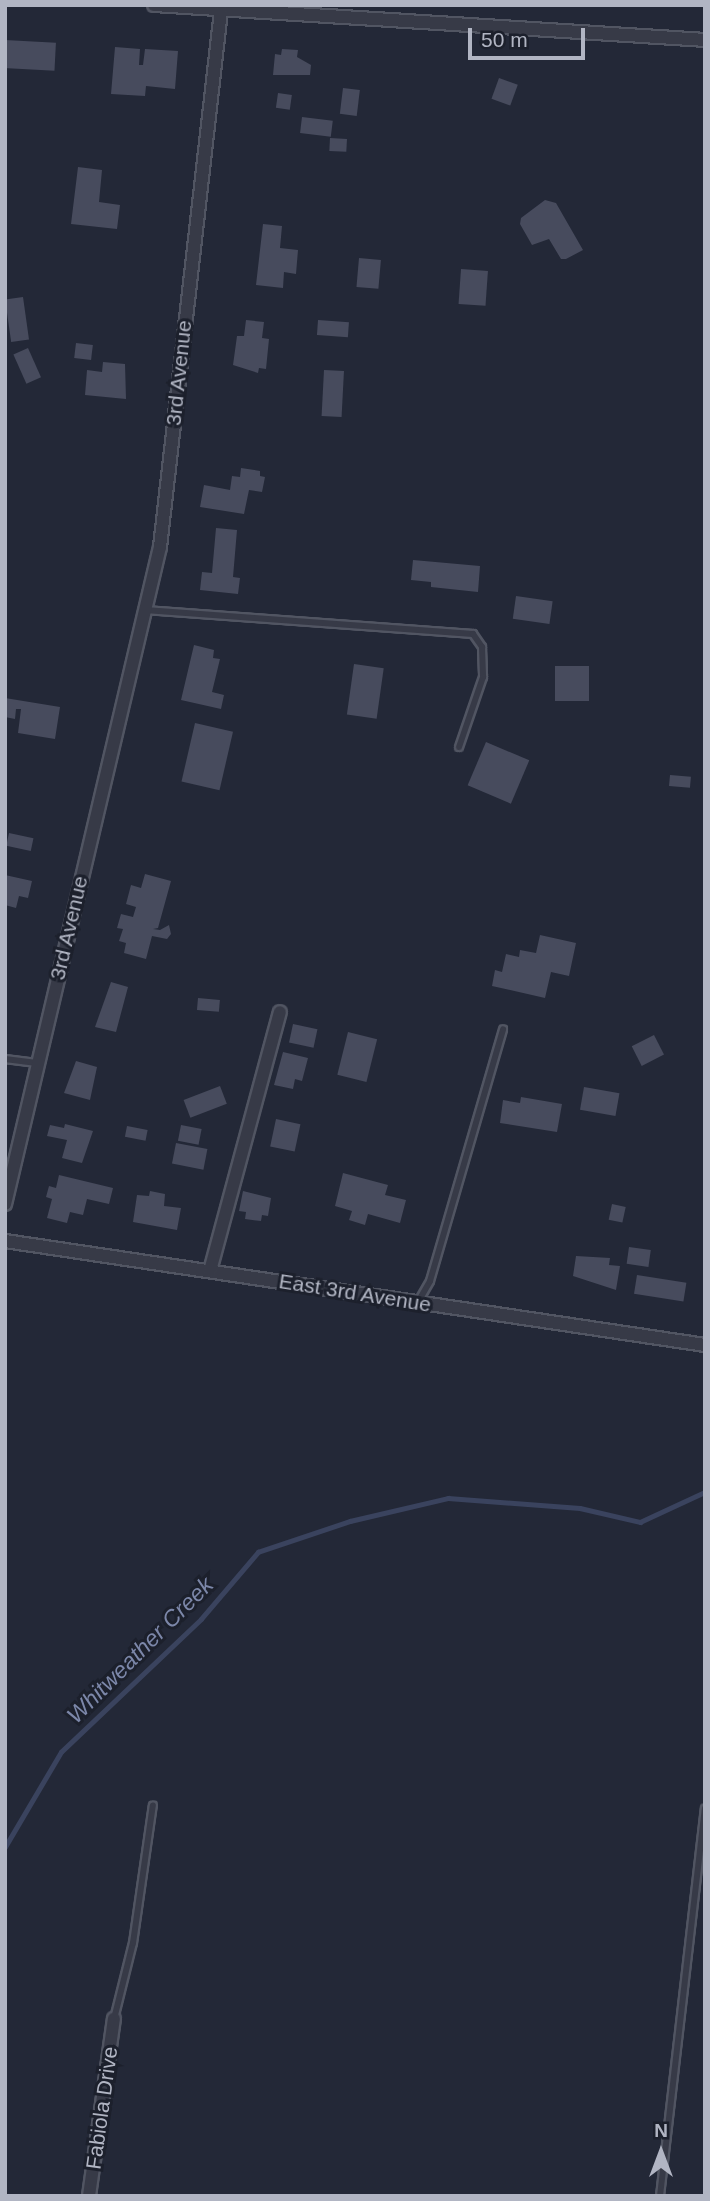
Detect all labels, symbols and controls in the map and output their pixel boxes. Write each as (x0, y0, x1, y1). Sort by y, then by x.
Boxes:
scale bar (472, 14, 589, 58)
text: 50 m (481, 28, 528, 51)
street label: 3rd Avenue (161, 318, 197, 428)
street label: 3rd Avenue (45, 873, 93, 983)
street label: East 3rd Avenue (277, 1268, 433, 1318)
water label: Whitweather Creek (61, 1571, 219, 1729)
street label: Fabiola Drive (81, 2045, 123, 2171)
north arrow (626, 2117, 696, 2187)
text: N (654, 2120, 668, 2141)

